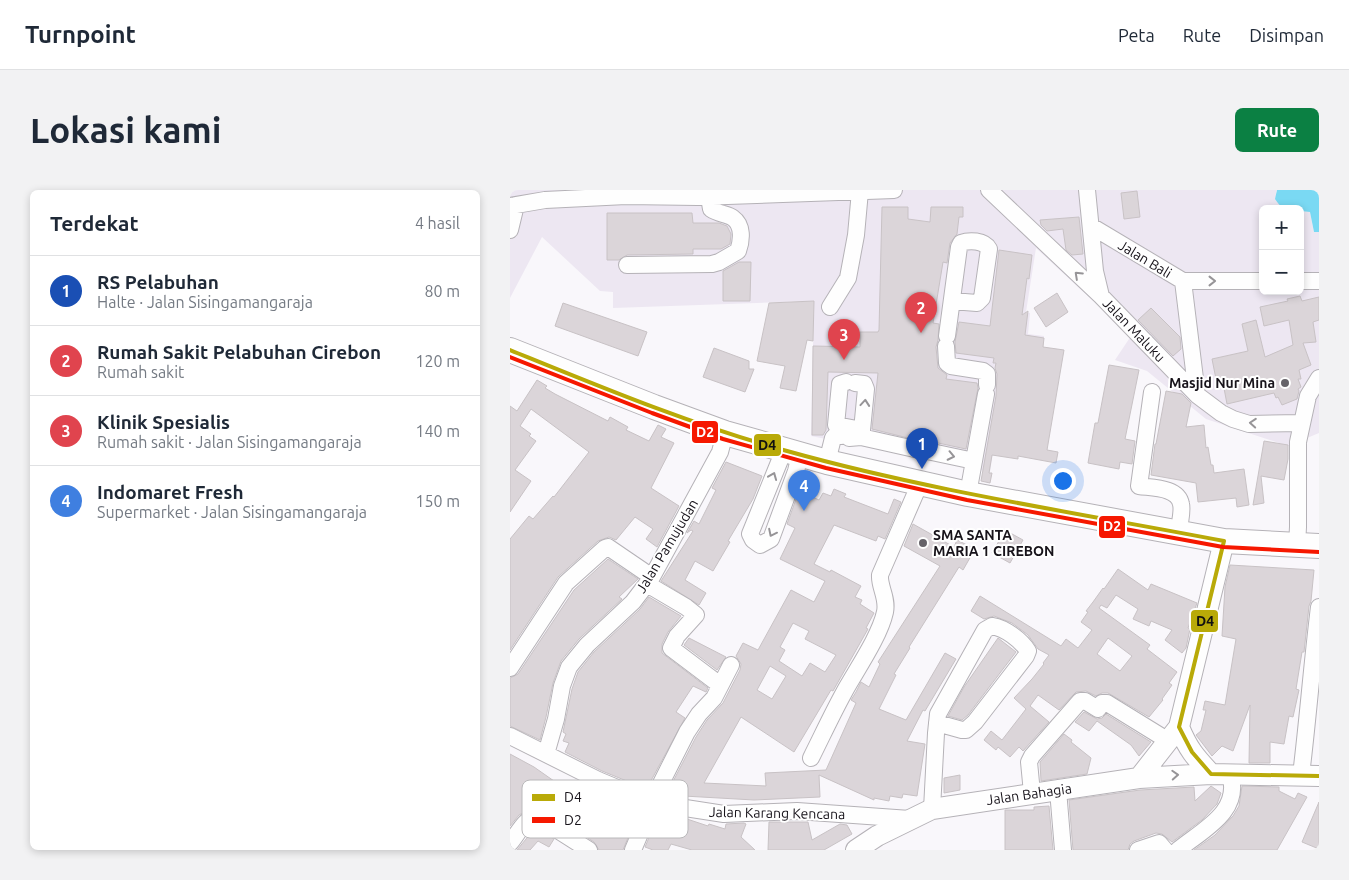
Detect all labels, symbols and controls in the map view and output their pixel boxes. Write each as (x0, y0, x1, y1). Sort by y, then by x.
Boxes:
text: Turnpoint (25, 21, 136, 48)
text: Peta (1118, 25, 1155, 45)
text: Rute (1183, 25, 1221, 45)
text: Disimpan (1249, 25, 1324, 45)
button: Rute (1235, 108, 1319, 152)
text: Lokasi kami (30, 110, 222, 150)
map controls (1259, 205, 1304, 295)
button: + (1259, 205, 1304, 250)
text: Terdekat (50, 211, 138, 235)
text: 4 hasil (415, 214, 460, 232)
street label: Jalan Bali (1115, 237, 1175, 281)
button: − (1259, 250, 1304, 295)
text: RS Pelabuhan (97, 271, 219, 293)
one-way arrow (1075, 272, 1084, 281)
one-way arrow (1208, 276, 1216, 286)
text: 1 (61, 282, 71, 300)
text: 80 m (424, 282, 460, 300)
pin: 2 (905, 292, 937, 333)
text: Halte · Jalan Sisingamangaraja (97, 293, 313, 311)
street label: Jalan Maluku (1100, 295, 1168, 365)
pin: 3 (828, 319, 860, 360)
text: Rumah Sakit Pelabuhan Cirebon (97, 341, 381, 363)
text: 2 (61, 352, 71, 370)
text: 120 m (415, 352, 460, 370)
text: Rumah sakit (97, 363, 184, 381)
place label: Masjid Nur Mina (1169, 375, 1275, 391)
marker: Masjid Nur Mina (1279, 377, 1291, 389)
one-way arrow (859, 399, 870, 407)
text: Klinik Spesialis (97, 411, 230, 433)
one-way arrow (1248, 417, 1256, 428)
line badge: D2 (691, 420, 719, 444)
text: 3 (61, 422, 71, 440)
text: 140 m (415, 422, 460, 440)
text: D2 (696, 424, 714, 440)
pin: 1 (906, 428, 938, 469)
text: Rumah sakit · Jalan Sisingamangaraja (97, 433, 362, 451)
line badge: D4 (753, 433, 782, 457)
text: D4 (758, 437, 776, 453)
one-way arrow (946, 450, 955, 461)
your location (1050, 468, 1076, 494)
pin: 4 (788, 470, 820, 511)
one-way arrow (767, 472, 778, 481)
text: Indomaret Fresh (97, 481, 244, 503)
text: 4 (61, 492, 71, 510)
text: 150 m (415, 492, 460, 510)
street label: Jalan Pamujudan (633, 496, 701, 596)
text: Supermarket · Jalan Sisingamangaraja (97, 503, 367, 521)
line badge: D2 (1098, 515, 1126, 539)
text: D2 (1103, 518, 1121, 534)
place label: SMA SANTA MARIA 1 CIREBON (933, 527, 1055, 559)
one-way arrow (769, 528, 779, 537)
marker: SMA SANTA MARIA 1 CIREBON (917, 537, 929, 549)
line badge: D4 (1190, 609, 1219, 633)
text: D4 (1196, 613, 1214, 629)
one-way arrow (1171, 770, 1179, 781)
legend (522, 780, 688, 838)
street label: Jalan Bahagia (985, 780, 1073, 808)
text: D4 (564, 789, 582, 805)
street label: Jalan Karang Kencana (709, 804, 845, 822)
text: D2 (564, 812, 582, 828)

